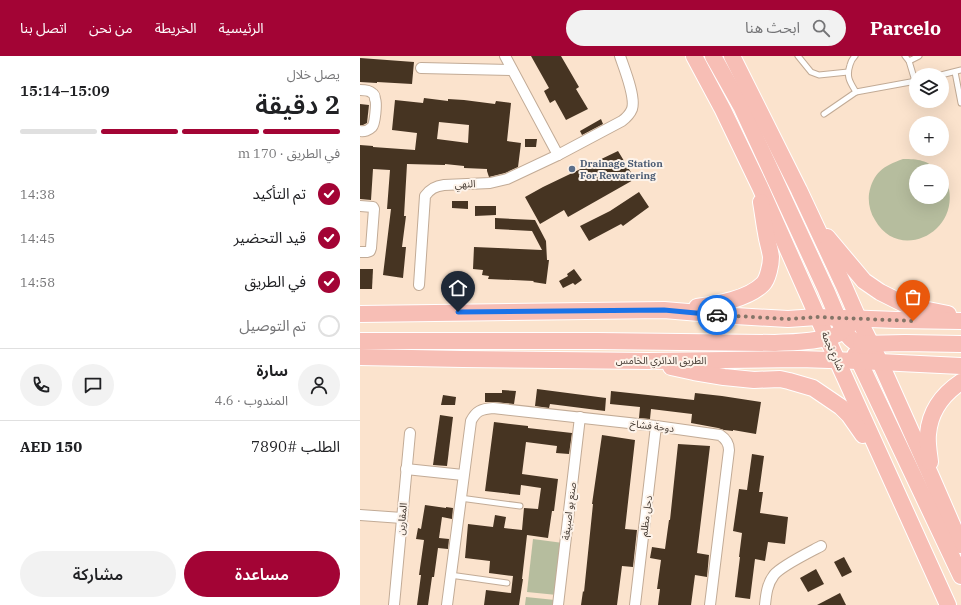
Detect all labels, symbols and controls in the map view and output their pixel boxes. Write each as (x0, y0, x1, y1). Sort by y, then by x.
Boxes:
search box (566, 10, 846, 46)
text: Parcelo (870, 16, 941, 40)
icon: search (810, 17, 832, 39)
text: ابحث هنا (745, 18, 800, 37)
text: اتصل بنا (20, 19, 67, 37)
text: من نحن (89, 19, 133, 37)
text: الخريطة (155, 19, 197, 37)
text: الرئيسية (219, 19, 264, 37)
text: يصل خلال (287, 66, 340, 83)
map controls (909, 68, 949, 204)
button: layers (909, 68, 949, 108)
text: 15:09–15:14 (20, 81, 110, 100)
text: 2 دقيقة (255, 87, 340, 121)
button: + (909, 116, 949, 156)
text: في الطريق · 170 m (238, 145, 340, 162)
place label: Drainage Station For Rewatering (580, 157, 663, 182)
marker: Drainage Station For Rewatering (567, 164, 577, 174)
button: − (909, 164, 949, 204)
street label: النهي (454, 177, 476, 192)
icon: check (318, 183, 340, 205)
text: تم التأكيد (252, 184, 306, 203)
text: 14:38 (20, 186, 55, 203)
icon: check (318, 227, 340, 249)
text: قيد التحضير (234, 228, 306, 247)
text: 14:45 (20, 230, 55, 247)
icon: check (318, 271, 340, 293)
pin (441, 271, 475, 312)
text: في الطريق (245, 272, 306, 291)
text: 14:58 (20, 274, 55, 291)
icon: home (447, 277, 469, 299)
pin (896, 280, 930, 321)
icon: bag (902, 286, 924, 308)
courier (697, 295, 737, 335)
icon: car (706, 304, 728, 326)
text: تم التوصيل (239, 316, 306, 335)
street label: شارع نجمة (818, 329, 847, 373)
street label: الطريق الدائري الخامس (616, 354, 706, 368)
text: سارة (256, 361, 288, 380)
button: phone (20, 364, 62, 406)
button: chat (72, 364, 114, 406)
button: person (298, 364, 340, 406)
text: المندوب · 4.6 (215, 392, 288, 409)
street label: دوحة فشاخ (629, 417, 675, 436)
text: AED 150 (20, 437, 82, 456)
text: الطلب #7890 (251, 437, 340, 456)
street label: صنع بو اصبيغة (559, 481, 580, 541)
street label: دحل مظلم (637, 495, 656, 537)
street label: المقارين (394, 502, 410, 536)
button: مشاركة (20, 551, 176, 597)
button: مساعدة (184, 551, 340, 597)

